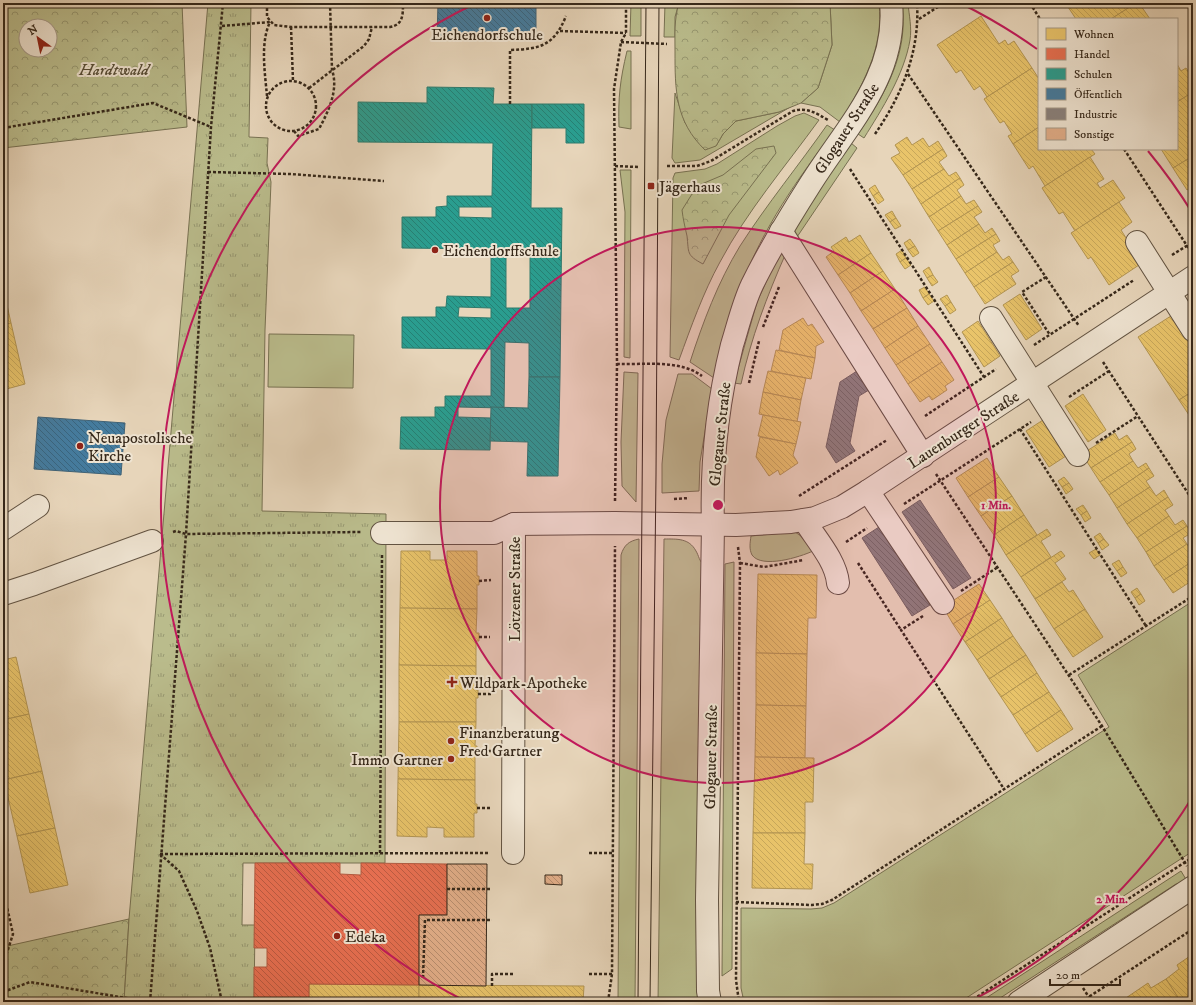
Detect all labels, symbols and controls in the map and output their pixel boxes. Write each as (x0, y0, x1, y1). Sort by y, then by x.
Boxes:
marker: Eichendorfschule (482, 13, 492, 23)
north arrow (18, 18, 58, 58)
legend (1038, 18, 1178, 150)
text: N (25, 22, 41, 39)
place label: Eichendorfschule (431, 25, 543, 45)
text: Wohnen (1073, 27, 1115, 42)
text: Handel (1074, 47, 1110, 62)
park label: Hardtwald (78, 60, 151, 80)
text: Schulen (1074, 67, 1113, 82)
street label: Glogauer Straße (810, 79, 884, 178)
text: Öffentlich (1074, 87, 1123, 102)
text: Industrie (1074, 107, 1117, 122)
text: Sonstige (1074, 127, 1114, 142)
place label: Jägerhaus (657, 177, 721, 197)
marker: Jägerhaus (646, 181, 656, 191)
place label: Eichendorffschule (443, 241, 559, 261)
marker: Eichendorffschule (430, 245, 440, 255)
street label: Glogauer Straße (705, 381, 735, 487)
street label: Lauenburger Straße (904, 386, 1023, 473)
place label: Neuapostolische Kirche (88, 428, 192, 466)
marker: Neuapostolische Kirche (75, 441, 85, 451)
centre of rings (711, 498, 725, 512)
text: 1 Min. (981, 498, 1011, 513)
street label: Lötzener Straße (505, 536, 525, 641)
place label: Wildpark-Apotheke (459, 673, 588, 693)
marker: Wildpark-Apotheke (447, 677, 457, 687)
street label: Glogauer Straße (700, 704, 722, 809)
place label: Finanzberatung Fred Gartner (459, 723, 559, 761)
marker: Finanzberatung Fred Gartner (446, 736, 456, 746)
place label: Immo Gartner (351, 750, 443, 770)
marker: Immo Gartner (446, 754, 456, 764)
text: 2 Min. (1096, 892, 1128, 907)
place label: Edeka (345, 927, 386, 947)
marker: Edeka (332, 931, 342, 941)
scale bar (1050, 961, 1120, 987)
text: 20 m (1056, 968, 1080, 983)

